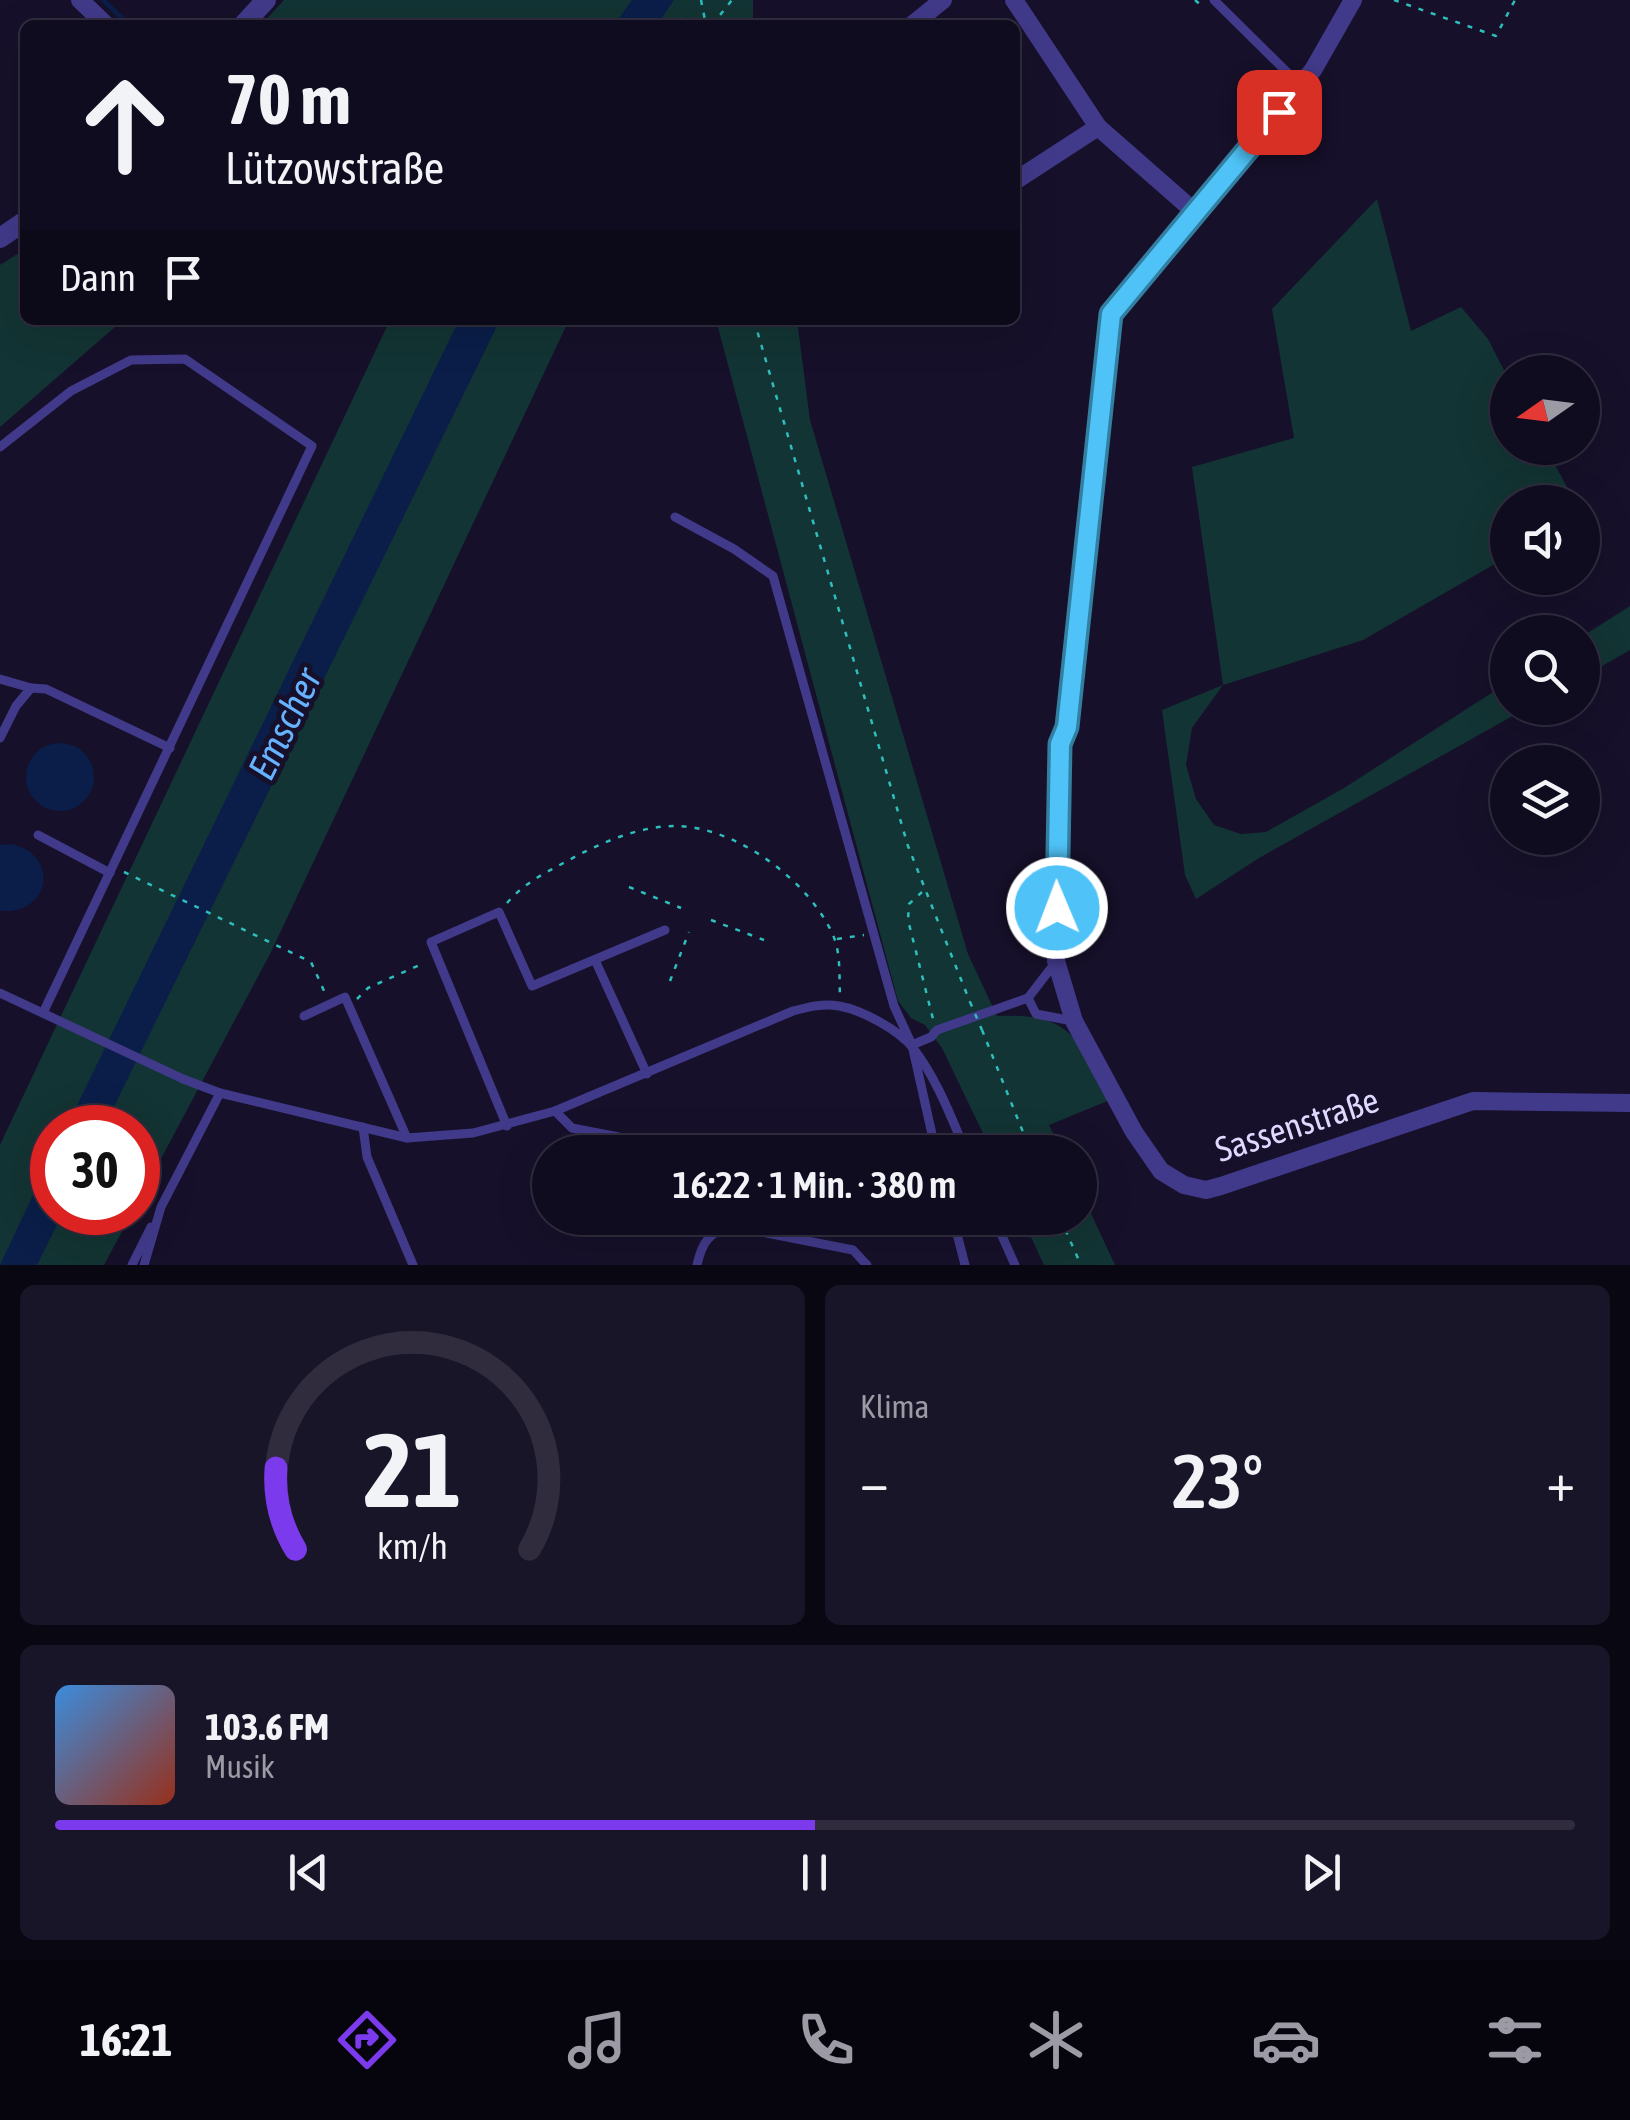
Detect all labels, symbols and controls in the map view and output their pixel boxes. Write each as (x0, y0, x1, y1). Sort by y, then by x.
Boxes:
text: 70 m (225, 59, 351, 139)
icon: ahead (60, 60, 190, 190)
pin (1237, 70, 1322, 155)
icon: arrive (1252, 85, 1307, 140)
text: Lützowstraße (225, 142, 444, 194)
icon: arrive (156, 250, 211, 305)
text: Dann (60, 256, 136, 299)
north arrow (1490, 355, 1600, 465)
map controls (1490, 355, 1600, 855)
button: sound (1490, 485, 1600, 595)
button: search (1490, 615, 1600, 725)
water label: Emscher (239, 660, 331, 786)
button: layers (1490, 745, 1600, 855)
position arrow (1005, 856, 1109, 960)
street label: Sassenstraße (1210, 1079, 1383, 1169)
speed limit sign: 30 (30, 1105, 160, 1235)
text: 16:22 · 1 Min. · 380 m (673, 1163, 956, 1206)
text: Klima (860, 1388, 929, 1425)
text: 21 (364, 1410, 461, 1529)
text: 23° (1172, 1438, 1263, 1524)
text: − (860, 1450, 889, 1513)
text: + (1546, 1450, 1575, 1513)
text: km/h (377, 1526, 448, 1567)
text: 103.6 FM (205, 1705, 329, 1748)
text: Musik (205, 1748, 275, 1785)
icon: previous (281, 1845, 336, 1900)
icon: pause (787, 1845, 842, 1900)
icon: next (1294, 1845, 1349, 1900)
icon: directions (332, 2005, 402, 2075)
icon: music (562, 2005, 632, 2075)
icon: phone (791, 2005, 861, 2075)
icon: climate (1021, 2005, 1091, 2075)
icon: car (1251, 2005, 1321, 2075)
icon: filters (1480, 2005, 1550, 2075)
text: 16:21 (80, 2014, 172, 2066)

